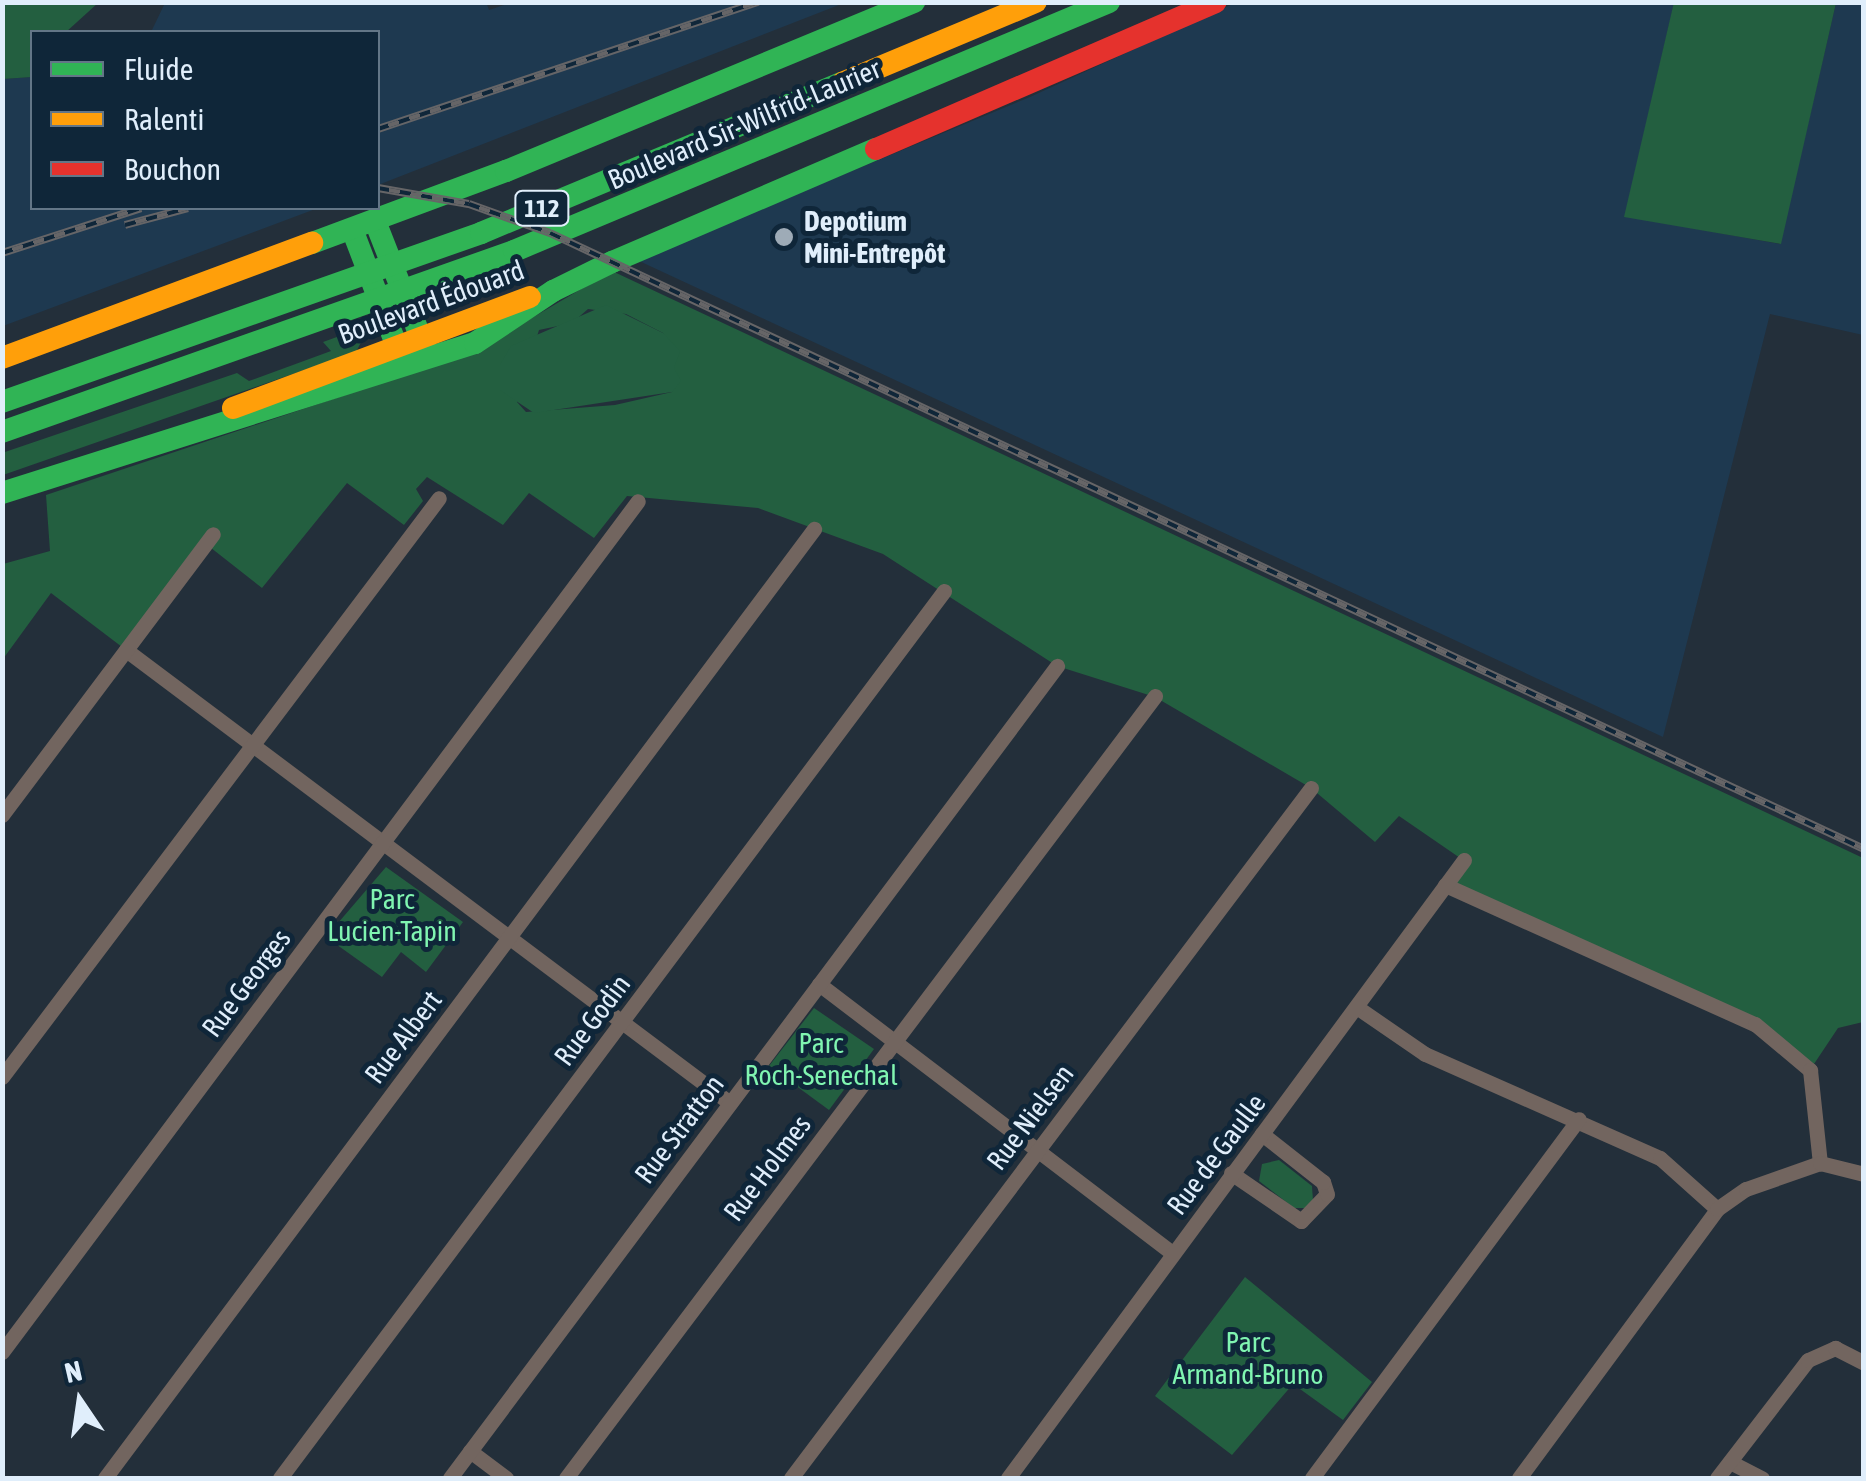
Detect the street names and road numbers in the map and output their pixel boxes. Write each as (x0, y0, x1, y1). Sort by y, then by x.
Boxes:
street label: Boulevard Sir-Wilfrid-Laurier (603, 51, 885, 197)
road number: 112 (512, 188, 572, 228)
street label: Boulevard Édouard (333, 253, 529, 351)
street label: Rue Georges (195, 923, 297, 1043)
street label: Rue Godin (547, 968, 637, 1072)
street label: Rue Albert (357, 984, 449, 1090)
street label: Rue Nielsen (979, 1058, 1081, 1176)
street label: Rue Stratton (627, 1068, 731, 1190)
street label: Rue de Gaulle (1160, 1087, 1272, 1221)
street label: Rue Holmes (716, 1109, 818, 1227)

